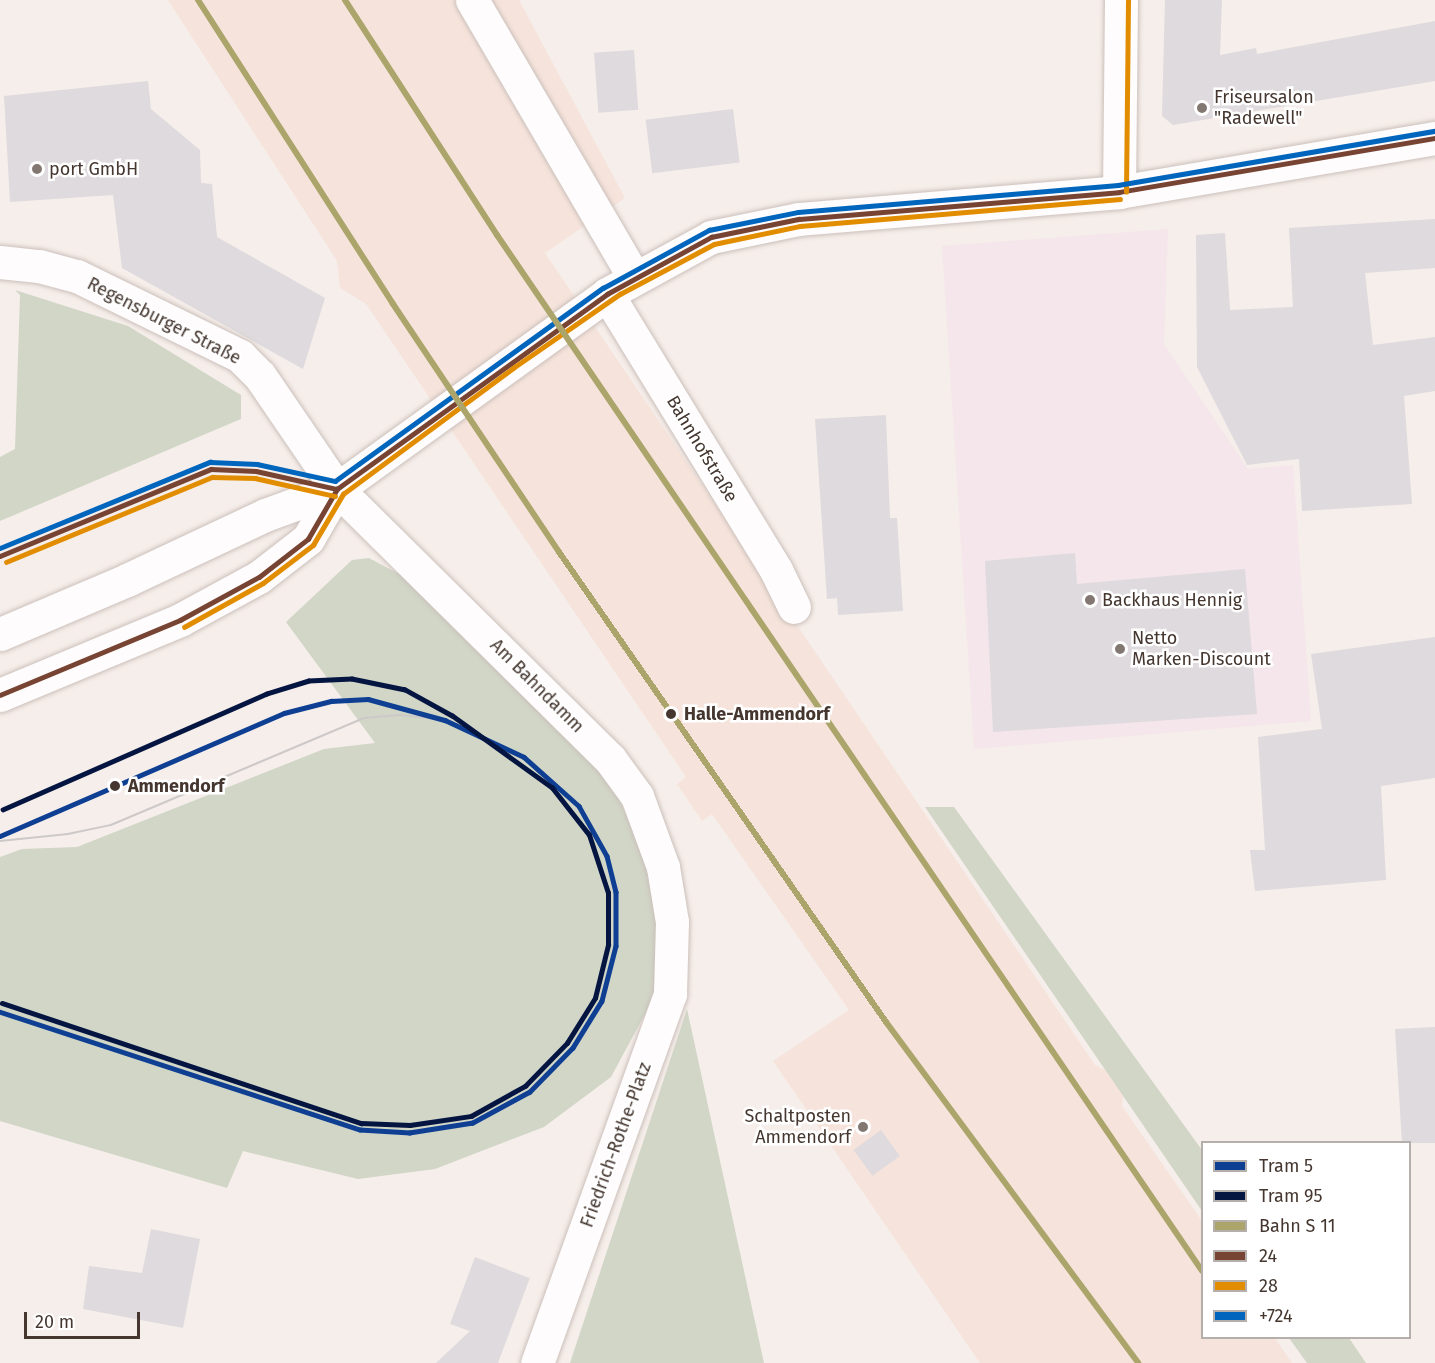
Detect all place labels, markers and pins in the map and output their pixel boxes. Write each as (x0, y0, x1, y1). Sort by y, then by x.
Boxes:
place label: Friseursalon "Radewell" (1214, 87, 1314, 130)
marker: Friseursalon "Radewell" (1195, 101, 1209, 115)
place label: port GmbH (49, 158, 138, 180)
marker: port GmbH (30, 162, 44, 176)
place label: Backhaus Hennig (1102, 589, 1242, 611)
marker: Backhaus Hennig (1083, 593, 1097, 607)
place label: Netto Marken-Discount (1132, 628, 1271, 670)
marker: Netto Marken-Discount (1113, 642, 1127, 656)
place label: Halle-Ammendorf (684, 703, 830, 725)
marker: Halle-Ammendorf (662, 705, 680, 723)
place label: Ammendorf (128, 775, 224, 797)
marker: Ammendorf (106, 777, 124, 795)
place label: Schaltposten Ammendorf (744, 1106, 851, 1148)
marker: Schaltposten Ammendorf (856, 1120, 870, 1134)

